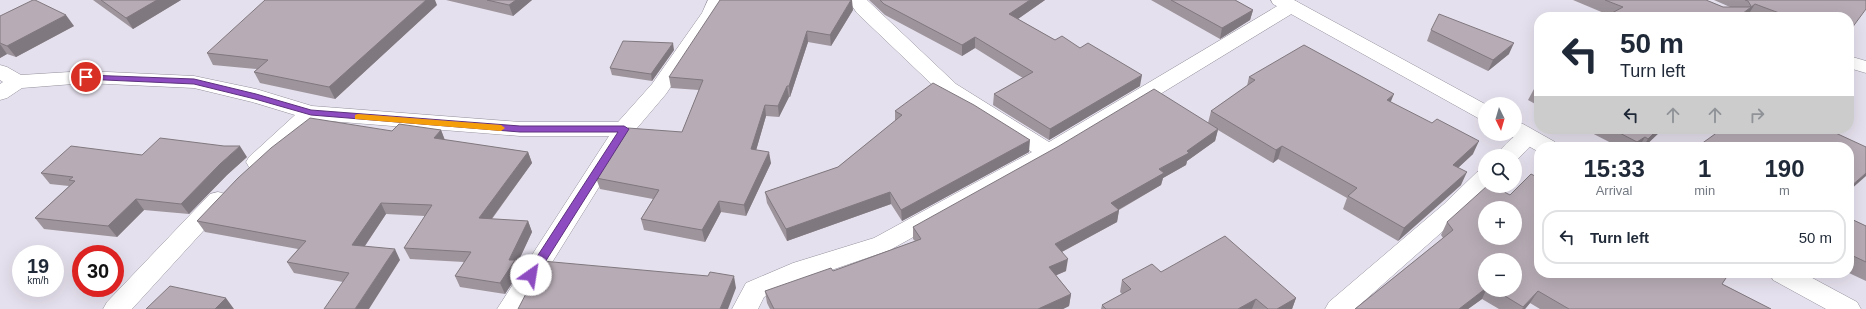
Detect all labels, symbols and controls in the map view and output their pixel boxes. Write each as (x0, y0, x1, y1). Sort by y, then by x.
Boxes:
icon: left (1554, 28, 1606, 80)
text: 50 m (1620, 28, 1684, 59)
pin (69, 60, 103, 94)
text: Turn left (1620, 61, 1685, 81)
icon: arrive (75, 66, 97, 88)
north arrow (1478, 97, 1522, 141)
map controls (1478, 97, 1522, 297)
icon: left (1620, 104, 1642, 126)
icon: ahead (1662, 104, 1684, 126)
icon: ahead (1704, 104, 1726, 126)
icon: right (1746, 104, 1768, 126)
button: search (1478, 149, 1522, 193)
text: 15:33 (1583, 155, 1645, 182)
text: 1 (1698, 155, 1711, 182)
text: 190 (1765, 155, 1805, 182)
text: Arrival (1596, 183, 1633, 198)
text: min (1694, 183, 1715, 198)
text: m (1779, 183, 1790, 198)
button: + (1478, 201, 1522, 245)
icon: left (1556, 226, 1578, 248)
text: Turn left (1590, 229, 1649, 246)
text: 50 m (1799, 229, 1832, 246)
speed limit sign: 30 (72, 245, 124, 297)
button: − (1478, 253, 1522, 297)
position arrow (510, 254, 552, 296)
text: 19 (27, 255, 49, 277)
text: km/h (27, 275, 49, 286)

